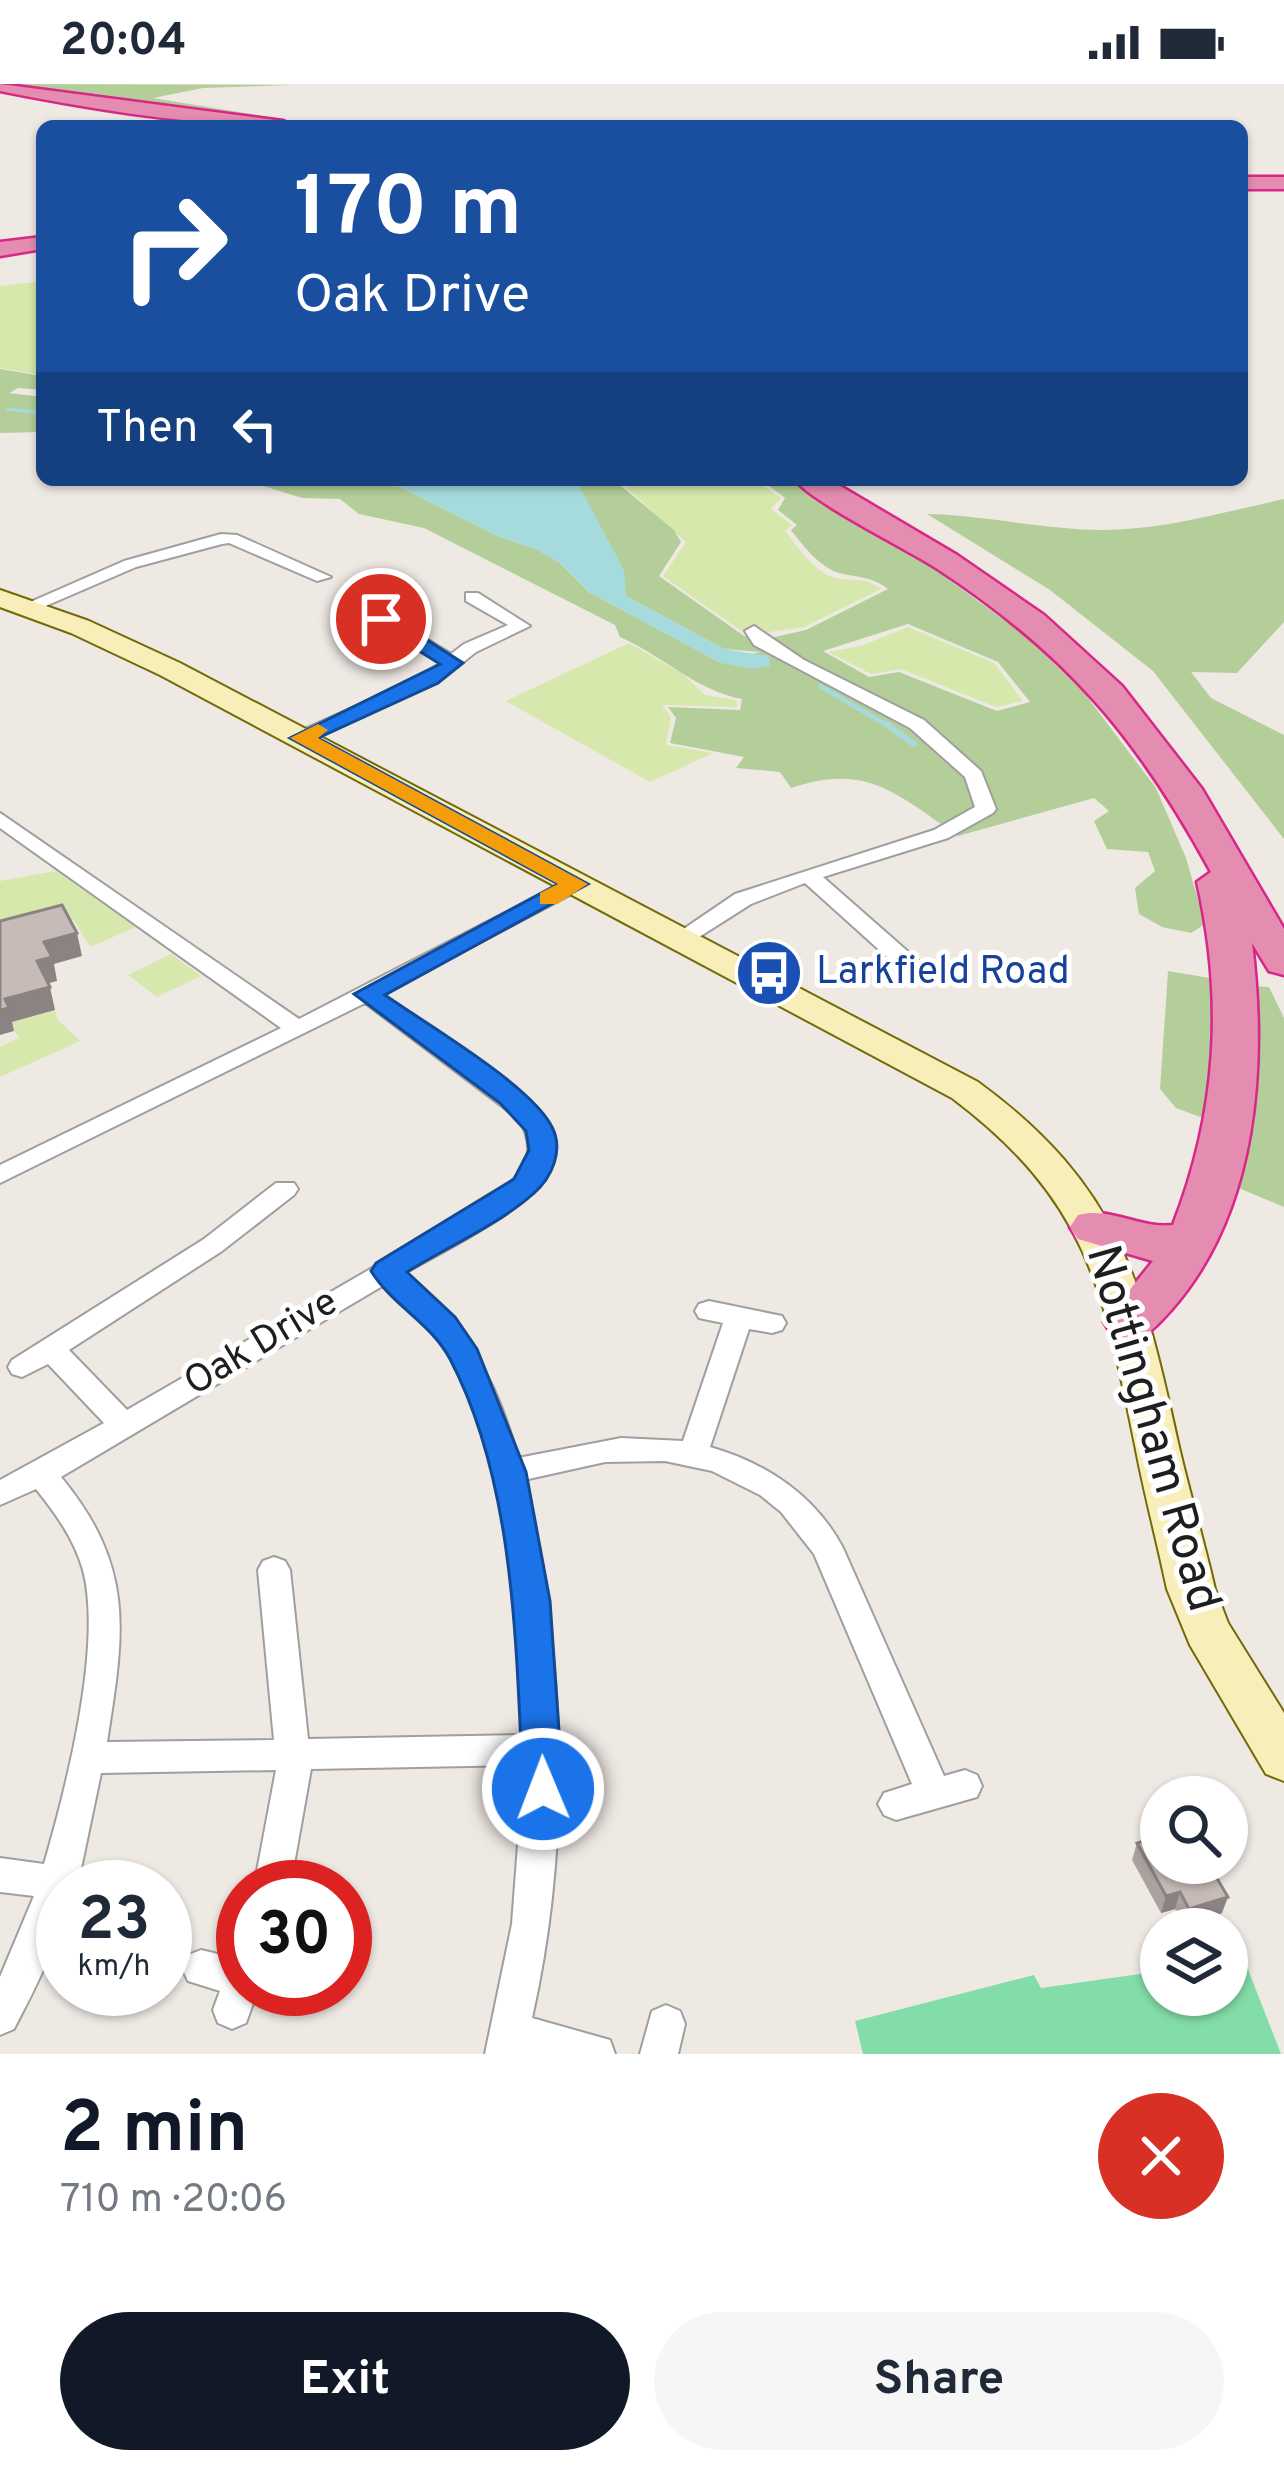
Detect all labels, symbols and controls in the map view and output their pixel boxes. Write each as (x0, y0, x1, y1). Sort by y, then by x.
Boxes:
text: 20:04 (60, 14, 187, 71)
text: 170 m (294, 159, 522, 265)
icon: right (96, 168, 252, 324)
text: Oak Drive (294, 263, 530, 332)
icon: left (222, 396, 288, 462)
text: Then (96, 401, 198, 458)
pin (330, 568, 432, 670)
icon: arrive (348, 586, 414, 652)
bus stop icon: Larkfield Road (734, 938, 804, 1008)
place label: Larkfield Road (816, 949, 1070, 998)
street label: Nottingham Road (1070, 1239, 1232, 1619)
street label: Oak Drive (176, 1279, 348, 1409)
position arrow (480, 1726, 606, 1852)
map controls (1140, 1776, 1248, 2016)
button: search (1140, 1776, 1248, 1884)
speed limit sign: 30 (216, 1860, 372, 2016)
text: 23 (78, 1885, 150, 1961)
button: layers (1140, 1908, 1248, 2016)
text: km/h (78, 1949, 150, 1986)
text: 2 min (60, 2086, 248, 2178)
button: close (1098, 2093, 1224, 2219)
text: 710 m · 20:06 (60, 2177, 287, 2226)
button: Exit (60, 2312, 630, 2450)
button: Share (654, 2312, 1224, 2450)

